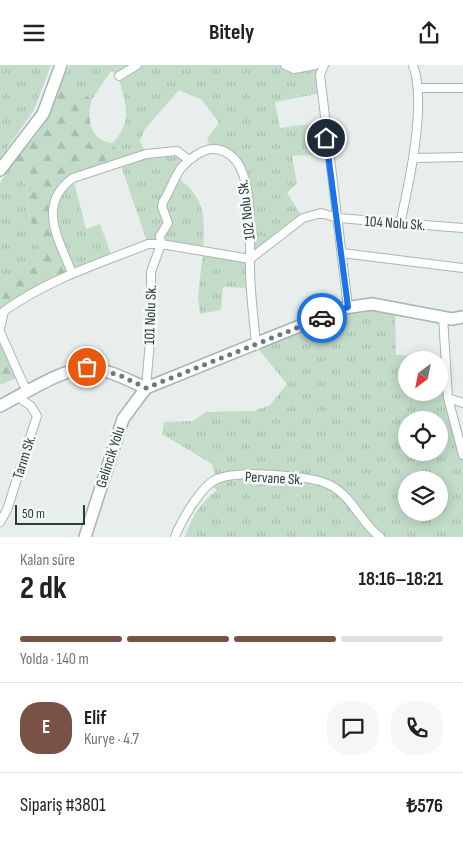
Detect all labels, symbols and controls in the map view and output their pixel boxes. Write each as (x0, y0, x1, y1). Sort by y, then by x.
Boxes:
icon: menu (20, 19, 48, 47)
text: Bitely (209, 19, 254, 46)
icon: share (415, 19, 443, 47)
pin (305, 117, 347, 159)
icon: home (312, 124, 340, 152)
street label: 102 Nolu Sk. (233, 178, 260, 241)
street label: 104 Nolu Sk. (364, 212, 426, 235)
street label: 101 Nolu Sk. (140, 285, 161, 345)
courier (297, 293, 347, 343)
icon: car (308, 304, 336, 332)
pin (66, 346, 108, 388)
north arrow (398, 351, 448, 401)
map controls (398, 351, 448, 521)
icon: bag (73, 353, 101, 381)
button: locate (398, 411, 448, 461)
street label: Gelincik Yolu (92, 424, 129, 490)
street label: Tarım Sk. (8, 433, 41, 481)
street label: Pervane Sk. (245, 467, 304, 490)
button: layers (398, 471, 448, 521)
scale bar (15, 502, 85, 525)
text: 50 m (22, 505, 45, 522)
text: Kalan süre (20, 551, 75, 570)
text: 18:16–18:21 (358, 568, 443, 591)
text: 2 dk (20, 569, 66, 608)
text: Yolda · 140 m (20, 650, 89, 669)
button: chat (327, 702, 379, 754)
button: phone (391, 702, 443, 754)
text: Elif (84, 707, 106, 730)
text: E (42, 716, 50, 739)
text: Kurye · 4.7 (84, 730, 139, 749)
text: Sipariş #3801 (20, 794, 106, 817)
text: ₺576 (407, 795, 443, 818)

